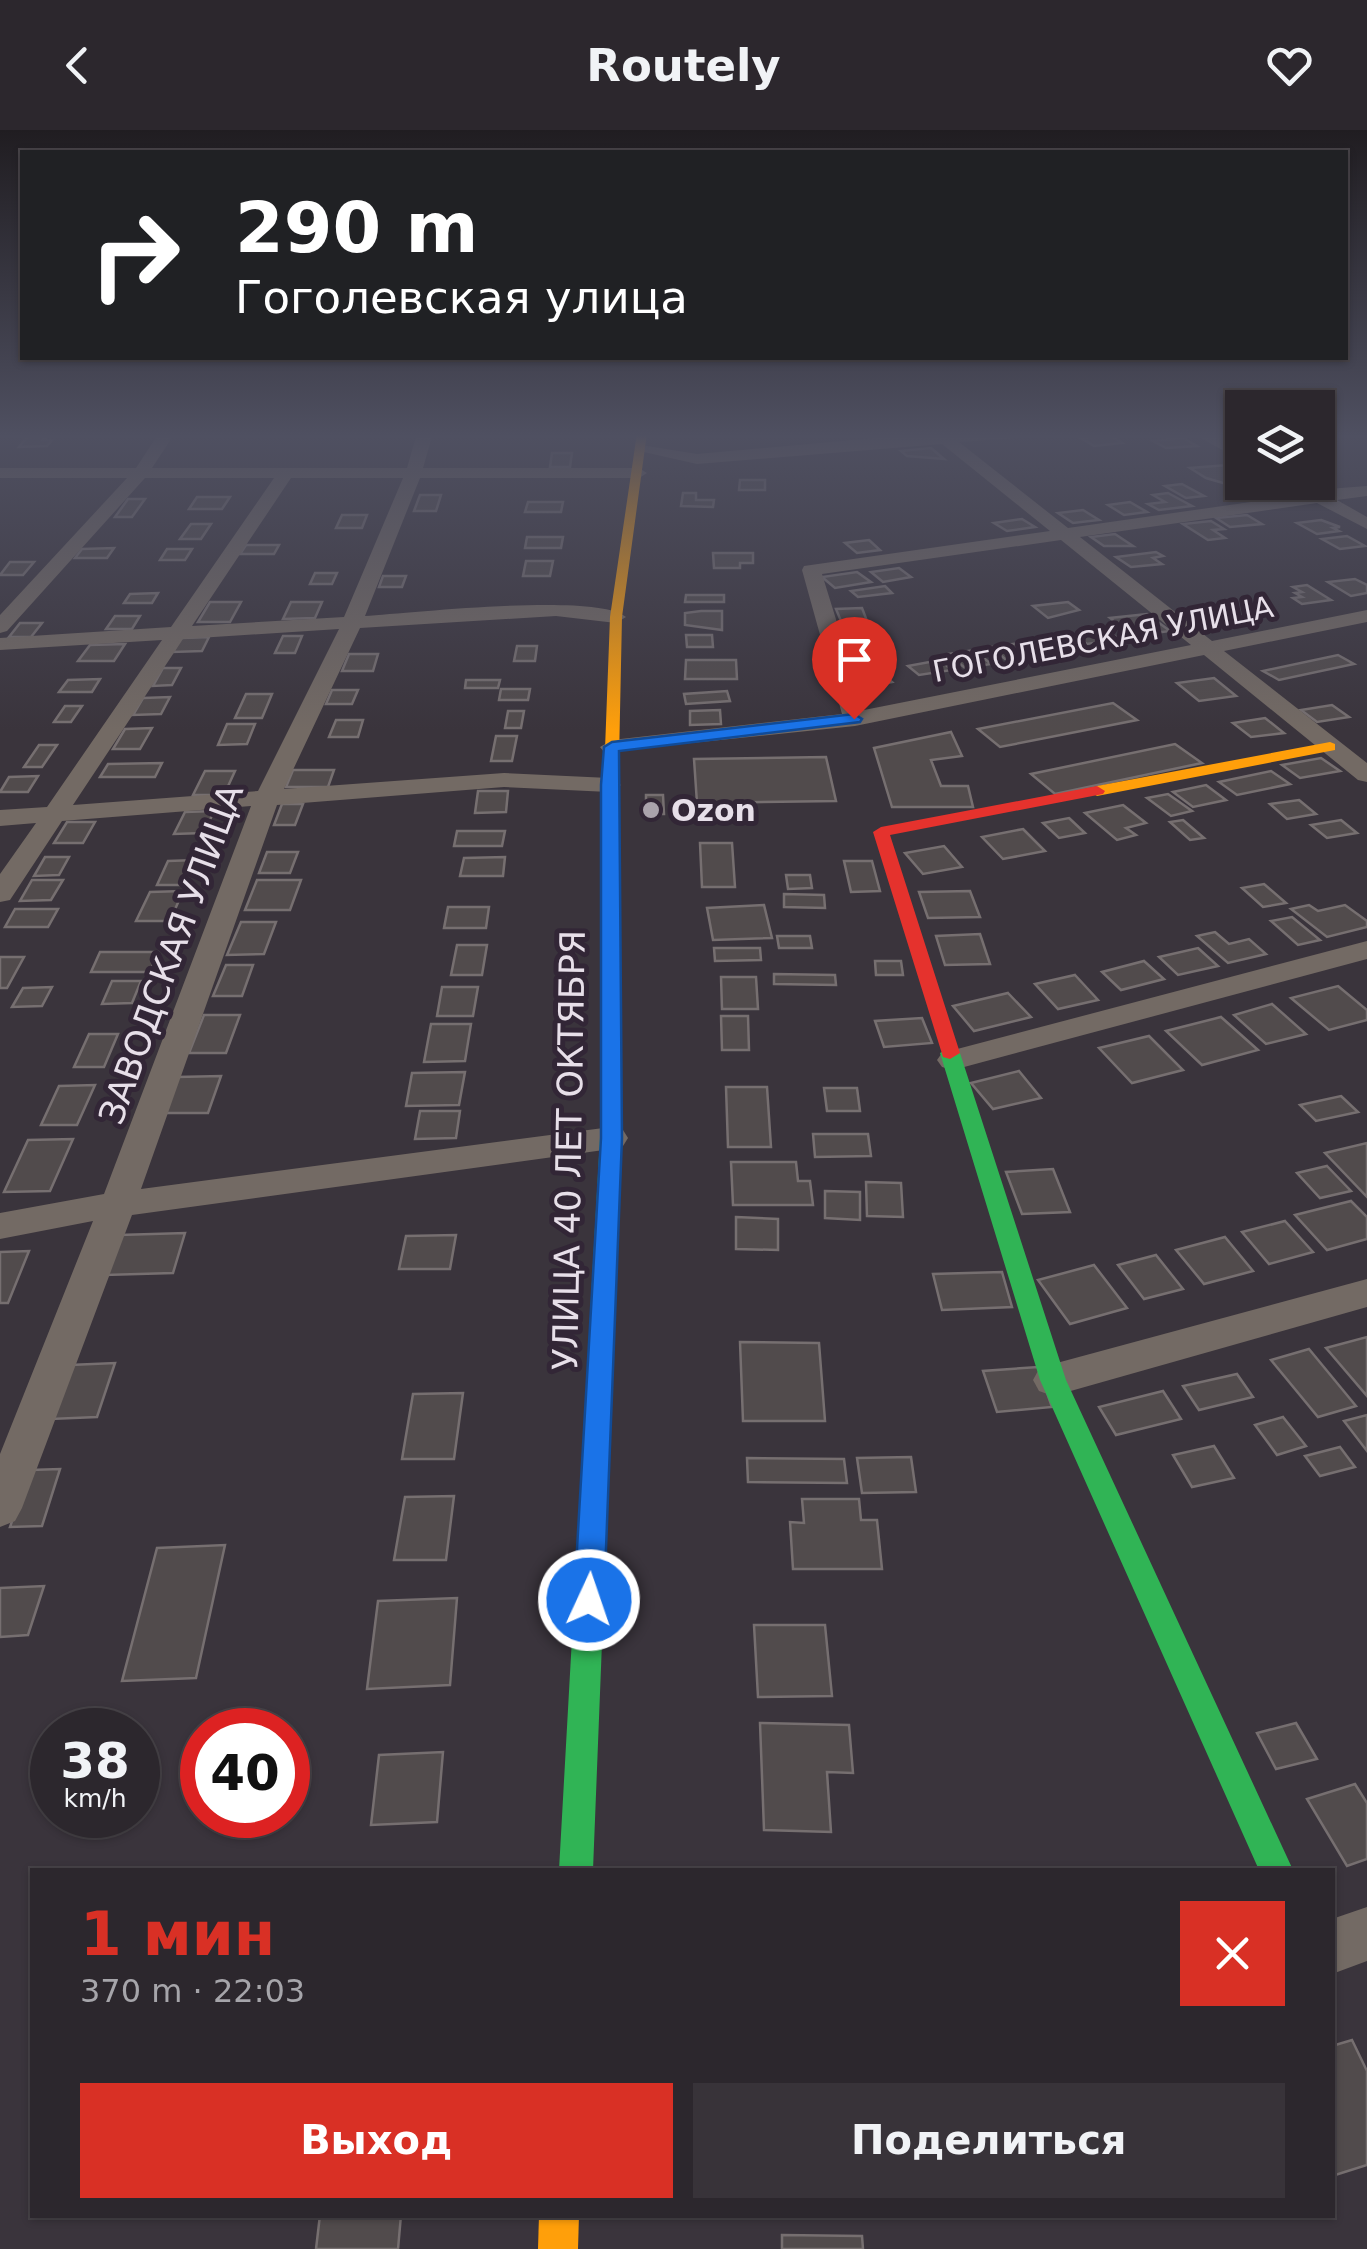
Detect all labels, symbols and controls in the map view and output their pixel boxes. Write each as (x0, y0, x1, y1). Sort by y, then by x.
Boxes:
icon: back (50, 38, 105, 93)
icon: heart (1262, 38, 1317, 93)
text: Routely (586, 39, 781, 92)
text: 290 m (235, 187, 478, 269)
icon: right (70, 190, 200, 320)
text: Гоголевская улица (235, 271, 688, 324)
map controls (1225, 390, 1335, 500)
button: layers (1225, 390, 1335, 500)
street label: ГОГОЛЕВСКАЯ УЛИЦА (930, 589, 1277, 689)
pin (812, 617, 897, 720)
icon: arrive (827, 632, 882, 687)
street label: ЗАВОДСКАЯ УЛИЦА (91, 778, 251, 1129)
place label: Ozon (671, 793, 756, 828)
marker: Ozon (640, 799, 662, 821)
street label: УЛИЦА 40 ЛЕТ ОКТЯБРЯ (545, 930, 593, 1370)
position arrow (537, 1548, 641, 1652)
speed limit sign: 40 (180, 1708, 310, 1838)
text: 38 (60, 1732, 130, 1790)
text: km/h (63, 1784, 127, 1813)
text: 1 мин (80, 1899, 275, 1969)
button: close (1180, 1901, 1285, 2006)
text: 370 m · 22:03 (80, 1972, 305, 2010)
button: Выход (80, 2083, 673, 2198)
button: Поделиться (693, 2083, 1285, 2198)

